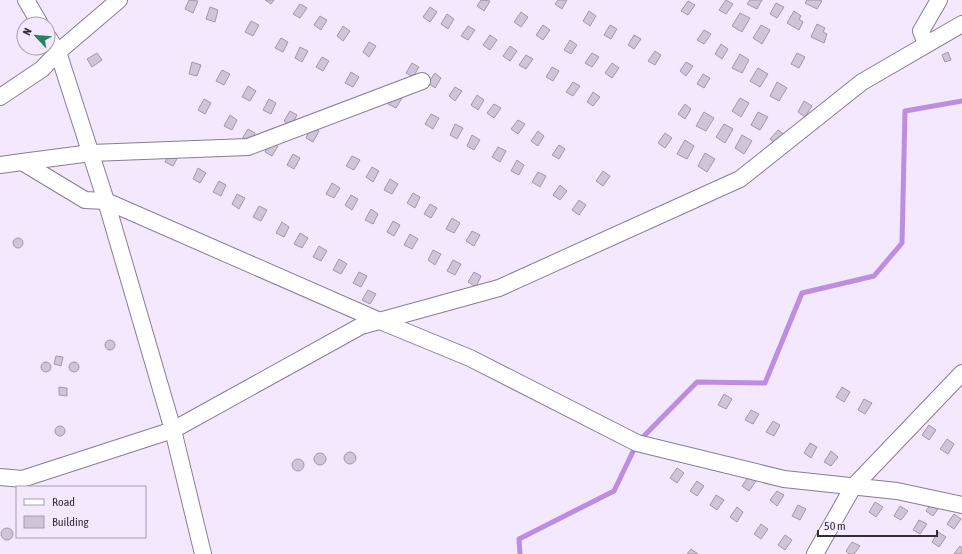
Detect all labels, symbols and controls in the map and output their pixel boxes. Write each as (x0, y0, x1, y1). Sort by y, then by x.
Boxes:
north arrow (16, 16, 56, 56)
text: N (20, 26, 34, 37)
legend (16, 486, 146, 538)
text: Road (52, 495, 75, 509)
scale bar (818, 512, 937, 538)
text: Building (52, 515, 90, 529)
text: 50 m (824, 519, 846, 533)

